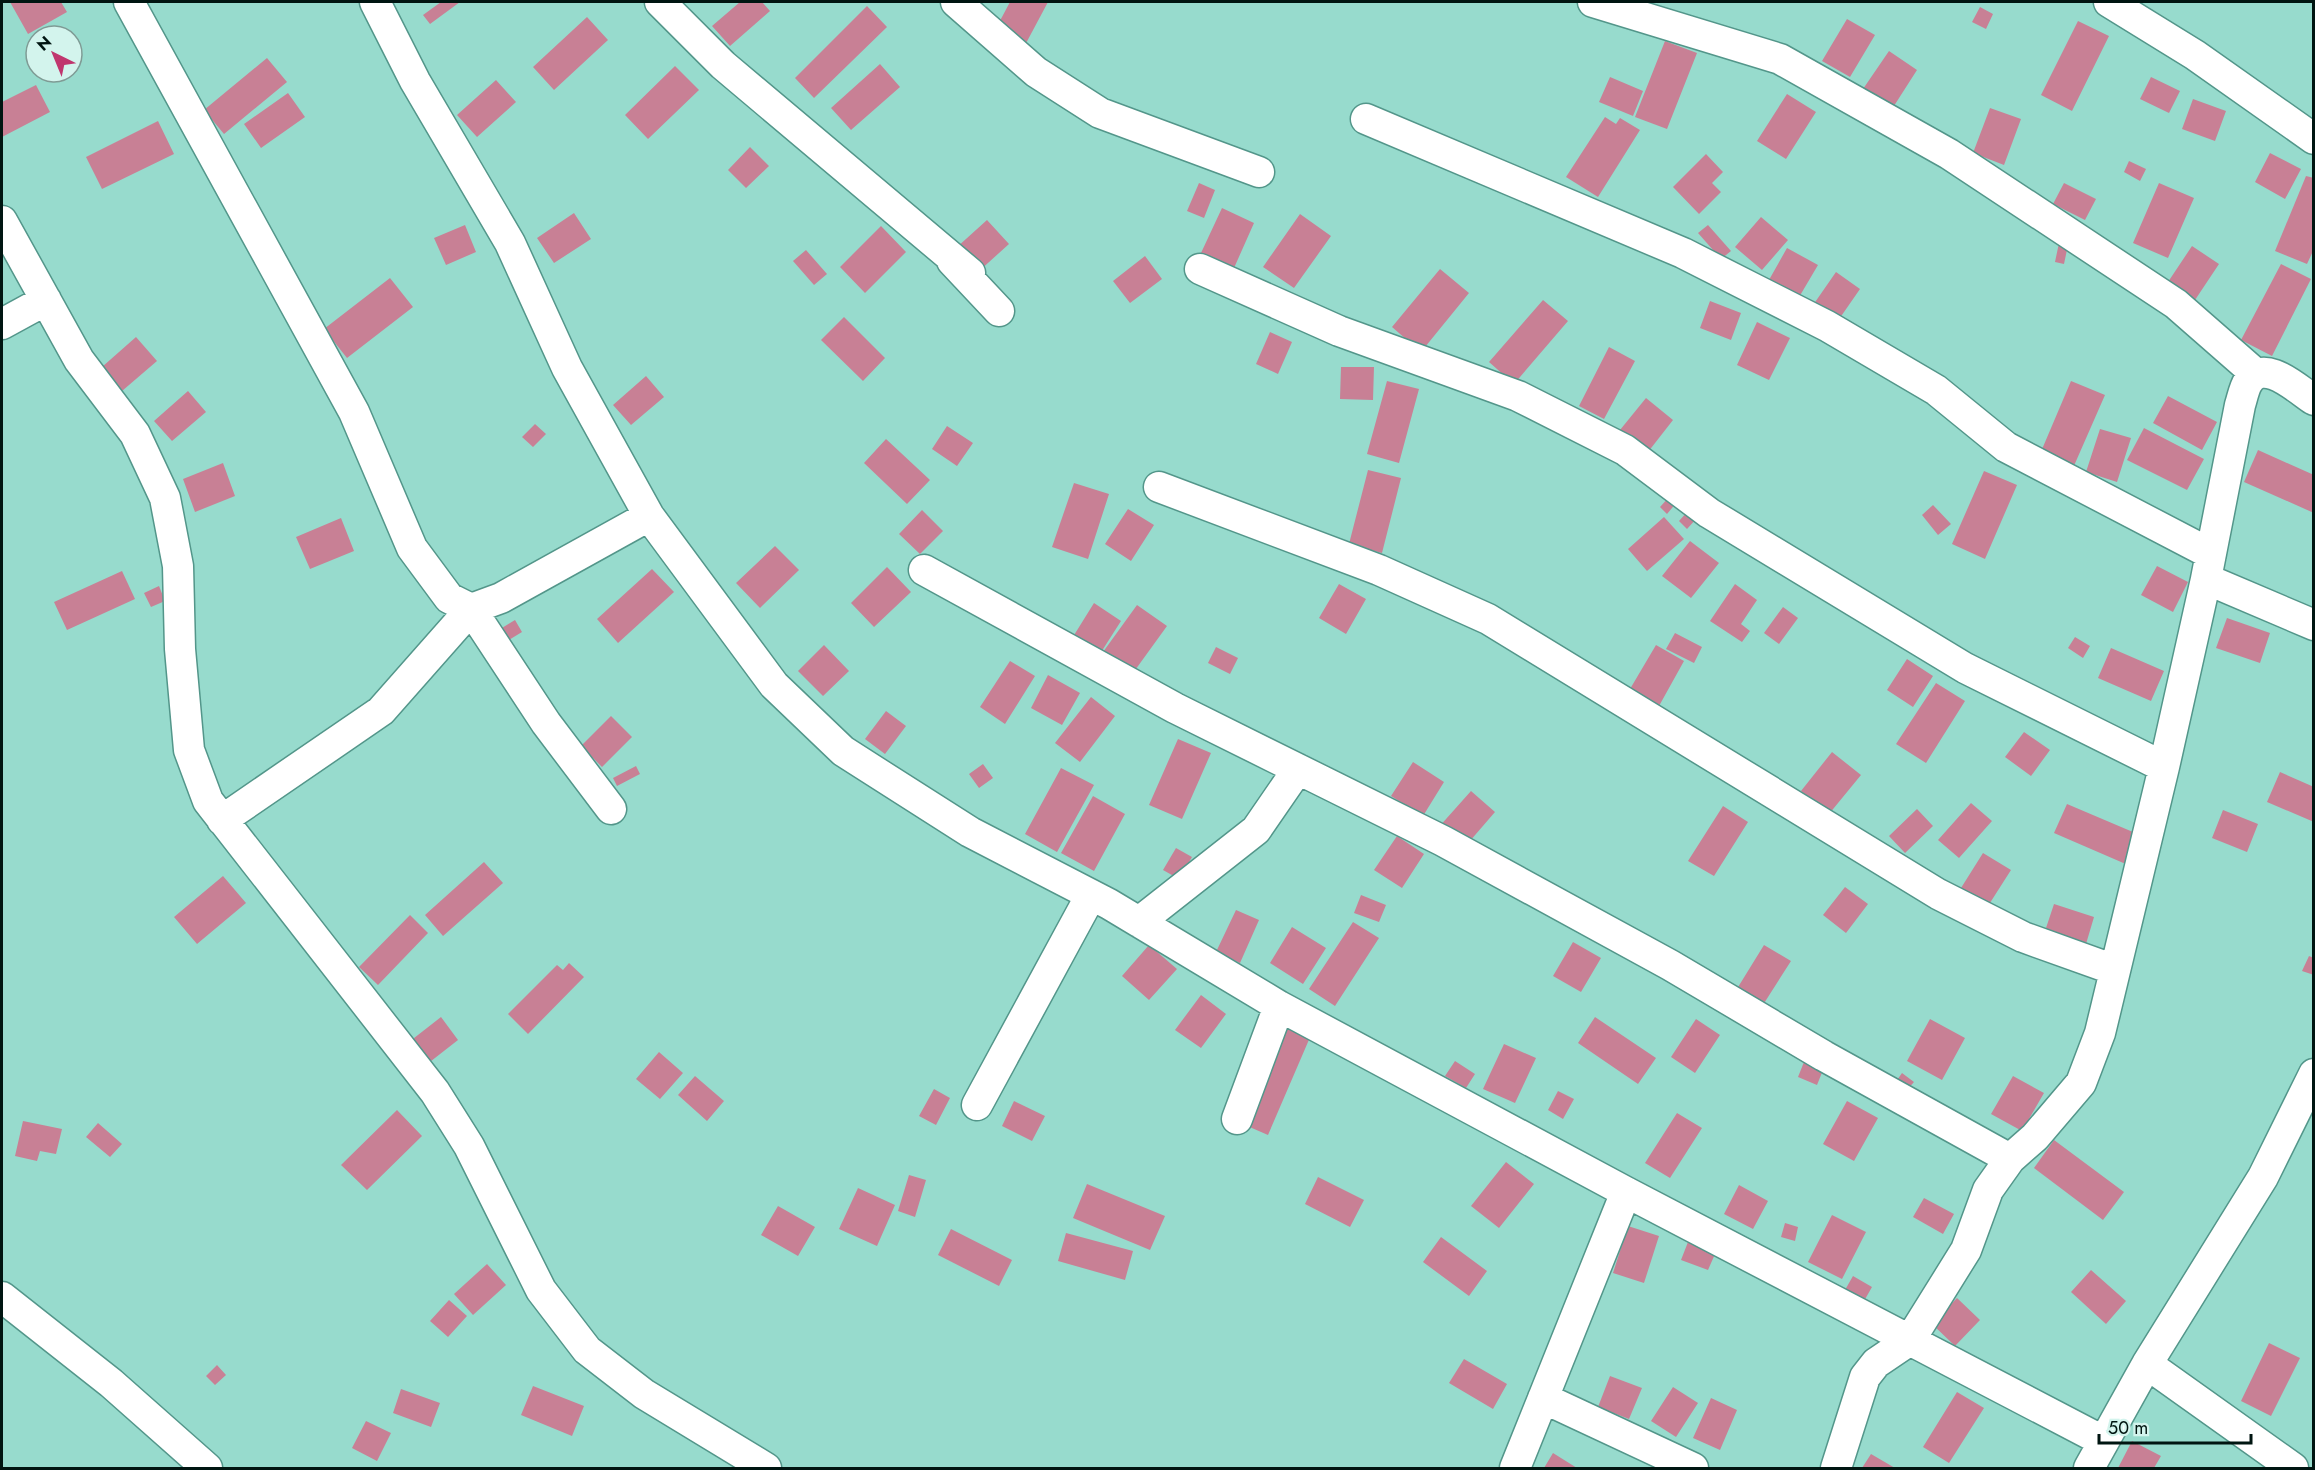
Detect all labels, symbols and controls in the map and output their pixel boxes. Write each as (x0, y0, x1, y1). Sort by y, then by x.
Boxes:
north arrow (24, 24, 84, 84)
text: N (32, 31, 57, 56)
scale bar (2099, 1407, 2250, 1445)
text: 50 m (2108, 1415, 2148, 1441)

